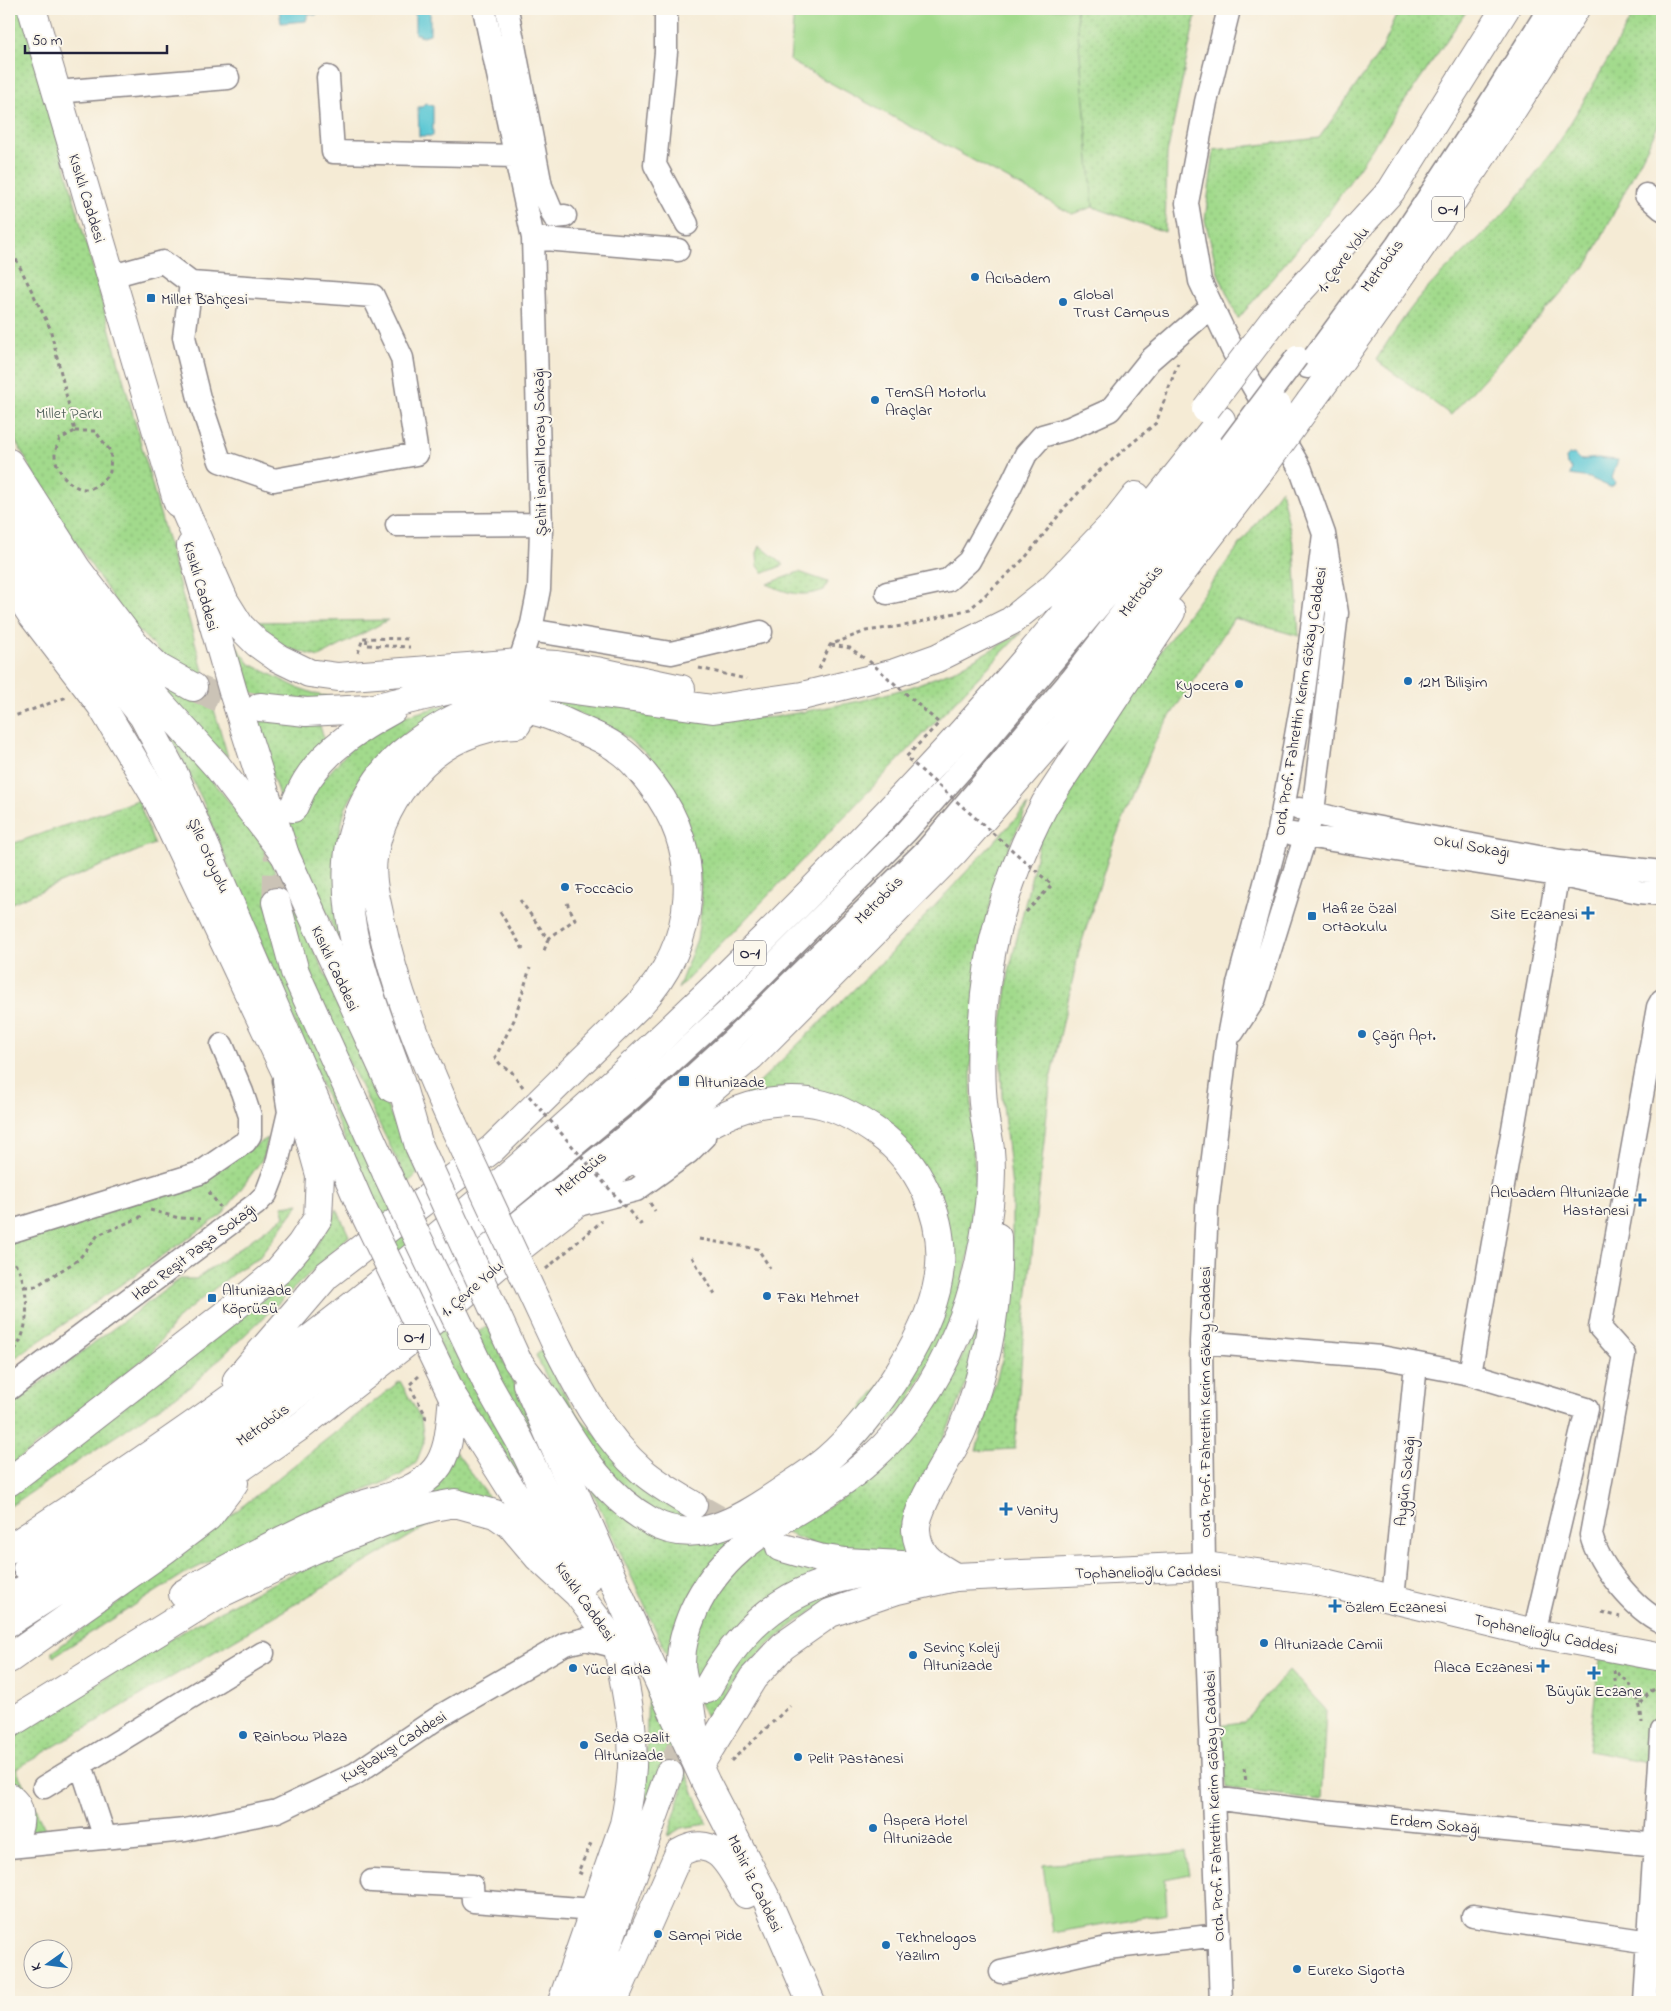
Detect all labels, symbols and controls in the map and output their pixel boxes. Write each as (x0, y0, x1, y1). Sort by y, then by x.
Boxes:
scale bar (25, 22, 168, 54)
text: 50 m (32, 30, 63, 52)
street label: Kısıklı Caddesi (61, 151, 111, 246)
road number: O-1 (1432, 196, 1464, 222)
street label: 1. Çevre Yolu (1311, 222, 1376, 298)
street label: Metrobüs (1355, 235, 1410, 298)
place label: Acıbadem (985, 267, 1051, 291)
marker: Acıbadem (969, 271, 981, 283)
place label: Global Trust Campus (1073, 283, 1170, 325)
place label: Millet Bahçesi (161, 288, 248, 312)
marker: Millet Bahçesi (145, 292, 157, 304)
marker: Global Trust Campus (1057, 296, 1069, 308)
street label: Şehit İsmail Moray Sokağı (528, 368, 554, 536)
place label: TemSA Motorlu Araçlar (885, 381, 986, 423)
marker: TemSA Motorlu Araçlar (869, 394, 881, 406)
park label: Millet Parkı (36, 402, 102, 426)
street label: Kısıklı Caddesi (176, 539, 224, 634)
street label: Metrobüs (1113, 560, 1170, 623)
street label: Ord. Prof. Fahrettin Kerim Gökay Caddesi (1268, 565, 1334, 837)
place label: 12M Bilişim (1418, 671, 1487, 695)
place label: Kyocera (1176, 674, 1229, 698)
marker: 12M Bilişim (1402, 675, 1414, 687)
marker: Kyocera (1233, 678, 1245, 690)
street label: Şile Otoyolu (181, 814, 235, 897)
street label: Okul Sokağı (1432, 828, 1512, 866)
street label: Metrobüs (849, 870, 909, 930)
place label: Foccacio (574, 877, 633, 901)
marker: Foccacio (559, 881, 571, 893)
place label: Hafize Özal Ortaokulu (1322, 897, 1397, 939)
place label: Site Eczanesi (1490, 903, 1578, 927)
marker: Site Eczanesi (1582, 907, 1594, 919)
marker: Hafize Özal Ortaokulu (1306, 910, 1318, 922)
street label: Kısıklı Caddesi (304, 922, 365, 1016)
road number: O-1 (734, 940, 766, 966)
place label: Çağrı Apt. (1372, 1024, 1436, 1048)
marker: Çağrı Apt. (1356, 1028, 1368, 1040)
place label: Altunizade (695, 1071, 765, 1095)
marker: Altunizade (677, 1074, 691, 1088)
street label: Metrobüs (550, 1146, 612, 1203)
place label: Acıbadem Altunizade Hastanesi (1490, 1181, 1630, 1223)
marker: Acıbadem Altunizade Hastanesi (1633, 1193, 1647, 1207)
street label: Hacı Reşit Paşa Sokağı (127, 1198, 261, 1307)
street label: 1. Çevre Yolu (435, 1255, 509, 1324)
street label: Ord. Prof. Fahrettin Kerim Gökay Caddesi (1194, 1266, 1218, 1538)
place label: Altunizade Köprüsü (222, 1279, 292, 1321)
place label: Fakı Mehmet (776, 1286, 860, 1310)
marker: Fakı Mehmet (761, 1290, 773, 1302)
marker: Altunizade Köprüsü (206, 1292, 218, 1304)
road number: O-1 (398, 1324, 430, 1350)
street label: Metrobüs (232, 1398, 295, 1453)
street label: Aygün Sokağı (1389, 1435, 1423, 1528)
place label: Vanity (1016, 1499, 1058, 1523)
marker: Vanity (999, 1502, 1013, 1516)
street label: Kısıklı Caddesi (548, 1558, 621, 1647)
street label: Tophanelioğlu Caddesi (1075, 1560, 1221, 1586)
place label: Özlem Eczanesi (1345, 1596, 1447, 1620)
marker: Özlem Eczanesi (1329, 1600, 1341, 1612)
street label: Tophanelioğlu Caddesi (1472, 1608, 1620, 1662)
place label: Altunizade Camii (1274, 1633, 1383, 1657)
place label: Sevinç Koleji Altunizade (923, 1636, 1000, 1678)
marker: Altunizade Camii (1258, 1637, 1270, 1649)
marker: Sevinç Koleji Altunizade (907, 1649, 919, 1661)
place label: Alaca Eczanesi (1434, 1656, 1533, 1680)
place label: Yücel Gıda (583, 1658, 651, 1682)
marker: Alaca Eczanesi (1537, 1660, 1549, 1672)
marker: Yücel Gıda (567, 1662, 579, 1674)
marker: Büyük Eczane (1588, 1667, 1600, 1679)
street label: Ord. Prof. Fahrettin Kerim Gökay Caddesi (1198, 1670, 1232, 1942)
place label: Büyük Eczane (1545, 1680, 1643, 1704)
street label: Kuşbakışı Caddesi (337, 1705, 452, 1790)
place label: Rainbow Plaza (253, 1725, 348, 1749)
place label: Seda Ozalit Altunizade (594, 1726, 670, 1768)
marker: Rainbow Plaza (237, 1729, 249, 1741)
marker: Seda Ozalit Altunizade (578, 1739, 590, 1751)
place label: Pelit Pastanesi (808, 1747, 904, 1771)
marker: Pelit Pastanesi (792, 1751, 804, 1763)
street label: Erdem Sokağı (1388, 1808, 1481, 1842)
place label: Aspera Hotel Altunizade (883, 1809, 968, 1851)
marker: Aspera Hotel Altunizade (867, 1822, 879, 1834)
street label: Mahir İz Caddesi (720, 1831, 788, 1937)
place label: Sampi Pide (668, 1924, 743, 1948)
place label: Tekhnelogos Yazılım (896, 1926, 977, 1968)
marker: Sampi Pide (652, 1928, 664, 1940)
north arrow (22, 1938, 72, 1988)
marker: Tekhnelogos Yazılım (880, 1939, 892, 1951)
place label: Eureko Sigorta (1307, 1959, 1405, 1983)
text: K (26, 1960, 48, 1973)
marker: Eureko Sigorta (1291, 1963, 1303, 1975)

